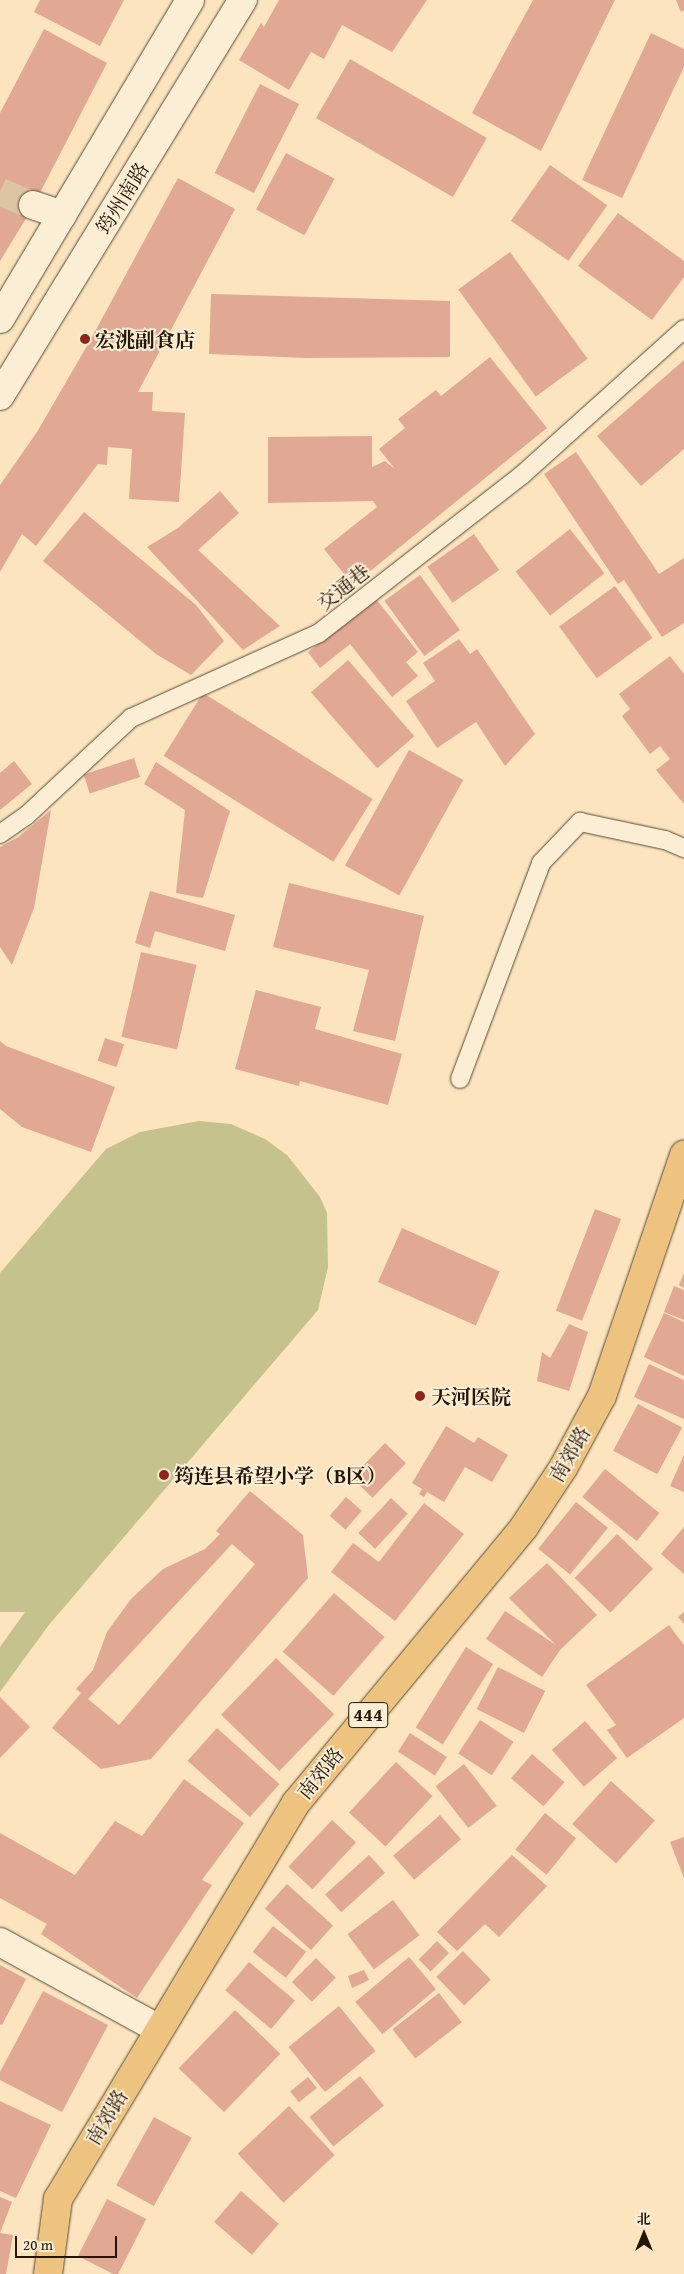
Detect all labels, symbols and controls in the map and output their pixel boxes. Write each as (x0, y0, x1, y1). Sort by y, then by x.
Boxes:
street label: 筠州南路 (91, 158, 153, 238)
place label: 宏洮副食店 (95, 327, 195, 351)
marker: 宏洮副食店 (79, 333, 91, 345)
street label: 交通巷 (312, 559, 374, 615)
place label: 天河医院 (431, 1384, 511, 1408)
marker: 天河医院 (413, 1389, 427, 1403)
street label: 南郊路 (544, 1422, 594, 1486)
place label: 筠连县希望小学（B区） (174, 1463, 386, 1487)
marker: 筠连县希望小学（B区） (158, 1469, 170, 1481)
road number: 444 (348, 1698, 388, 1732)
street label: 南郊路 (292, 1742, 348, 1804)
street label: 南郊路 (80, 2085, 132, 2149)
north arrow (619, 2209, 669, 2259)
text: 北 (637, 2209, 651, 2229)
scale bar (18, 2226, 120, 2258)
text: 20 m (23, 2234, 53, 2255)

